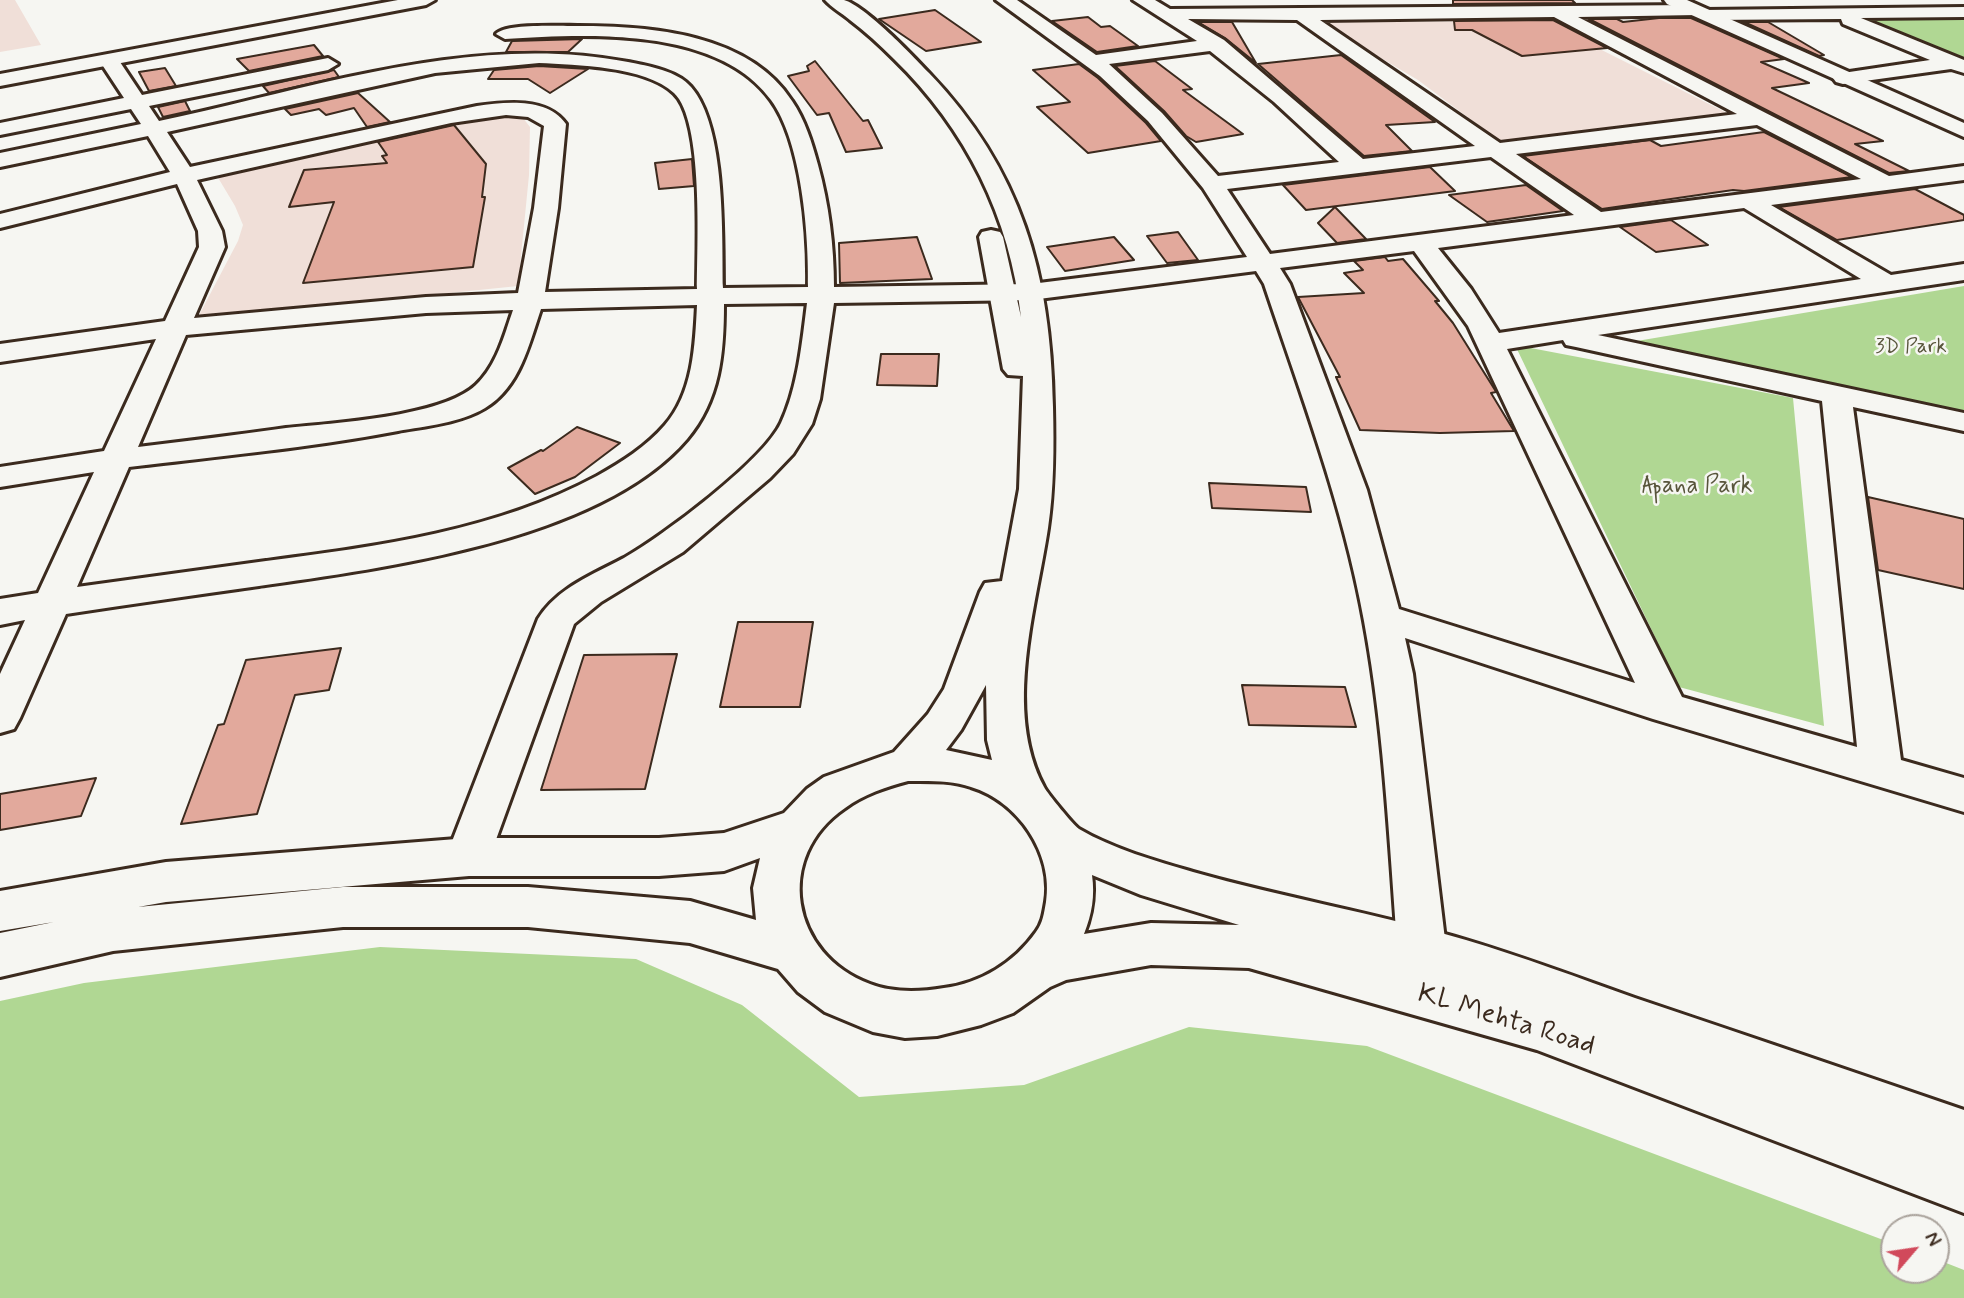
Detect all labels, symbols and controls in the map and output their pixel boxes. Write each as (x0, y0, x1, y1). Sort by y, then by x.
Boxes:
park label: 3D Park (1875, 335, 1947, 361)
park label: Apana Park (1642, 473, 1752, 501)
street label: KL Mehta Road (1413, 978, 1599, 1064)
north arrow (1880, 1214, 1950, 1284)
text: N (1918, 1228, 1946, 1251)

